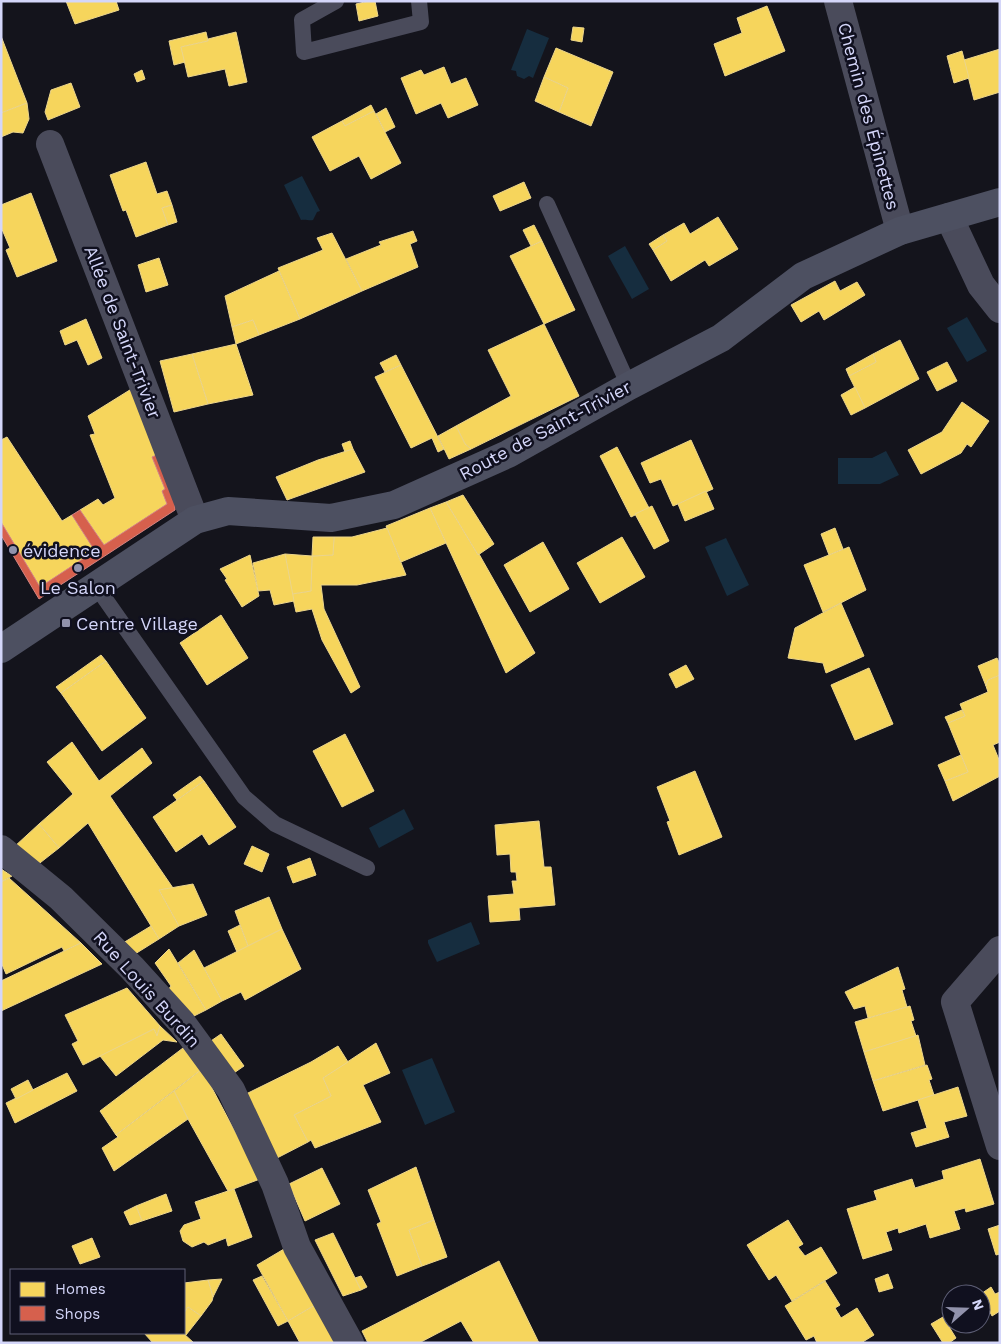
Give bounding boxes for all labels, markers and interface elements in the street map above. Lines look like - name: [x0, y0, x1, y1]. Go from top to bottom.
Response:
- street label: Chemin des Épinettes: [834, 20, 904, 212]
- street label: Allée de Saint-Trivier: [80, 243, 166, 421]
- street label: Route de Saint-Trivier: [456, 376, 634, 484]
- place label: évidence: [23, 540, 101, 561]
- marker: évidence: [7, 544, 19, 556]
- marker: Le Salon: [72, 562, 84, 574]
- place label: Le Salon: [40, 577, 116, 598]
- place label: Centre Village: [76, 613, 198, 634]
- marker: Centre Village: [60, 617, 72, 629]
- street label: Rue Louis Burdin: [89, 926, 205, 1052]
- legend: [10, 1269, 185, 1334]
- text: Homes: [55, 1280, 106, 1298]
- north arrow: [941, 1284, 991, 1334]
- text: N: [969, 1297, 988, 1312]
- text: Shops: [55, 1305, 100, 1323]

